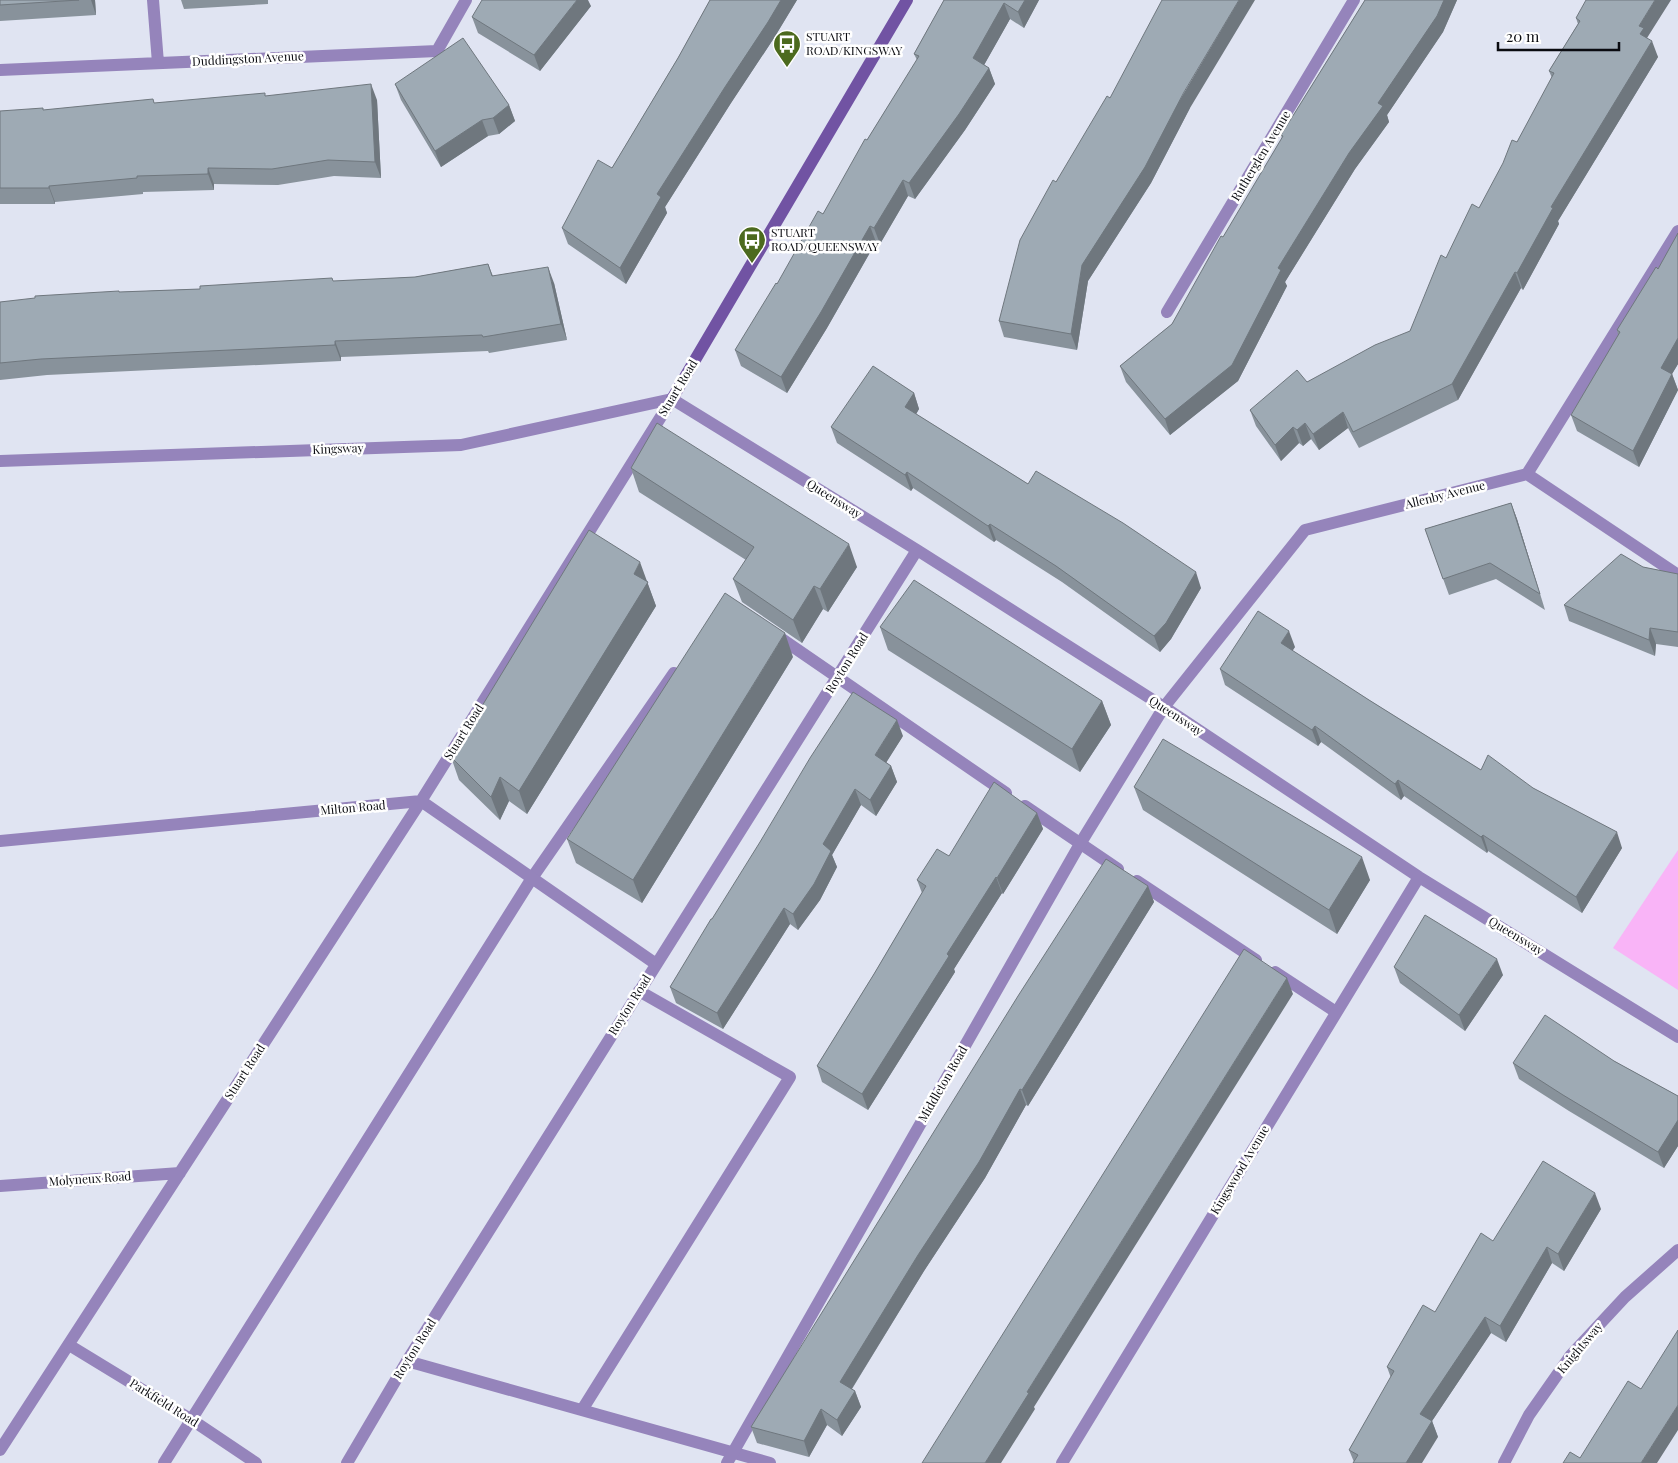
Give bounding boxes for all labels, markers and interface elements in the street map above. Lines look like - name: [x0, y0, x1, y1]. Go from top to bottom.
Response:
- scale bar: [1498, 20, 1619, 52]
- text: 20 m: [1506, 26, 1540, 46]
- place label: STUART ROAD/KINGSWAY: [806, 28, 903, 58]
- bus stop icon: STUART ROAD/KINGSWAY: [772, 29, 802, 68]
- street label: Duddingston Avenue: [192, 47, 304, 69]
- street label: Rutherglen Avenue: [1227, 107, 1293, 204]
- place label: STUART ROAD/QUEENSWAY: [771, 224, 880, 254]
- bus stop icon: STUART ROAD/QUEENSWAY: [737, 225, 767, 264]
- street label: Stuart Road: [654, 356, 700, 419]
- street label: Kingsway: [312, 439, 364, 457]
- street label: Queensway: [804, 475, 865, 521]
- street label: Allenby Avenue: [1402, 476, 1487, 512]
- street label: Royton Road: [821, 629, 871, 696]
- street label: Queensway: [1146, 692, 1207, 739]
- street label: Stuart Road: [440, 700, 487, 763]
- street label: Milton Road: [319, 796, 386, 818]
- street label: Queensway: [1486, 912, 1547, 958]
- street label: Royton Road: [604, 971, 654, 1038]
- street label: Stuart Road: [220, 1041, 268, 1102]
- street label: Middleton Road: [914, 1042, 970, 1125]
- street label: Kingswood Avenue: [1206, 1122, 1272, 1217]
- street label: Molyneux Road: [48, 1167, 132, 1189]
- street label: Royton Road: [389, 1315, 439, 1382]
- street label: Knightsway: [1553, 1318, 1606, 1377]
- street label: Parkfield Road: [127, 1375, 202, 1430]

